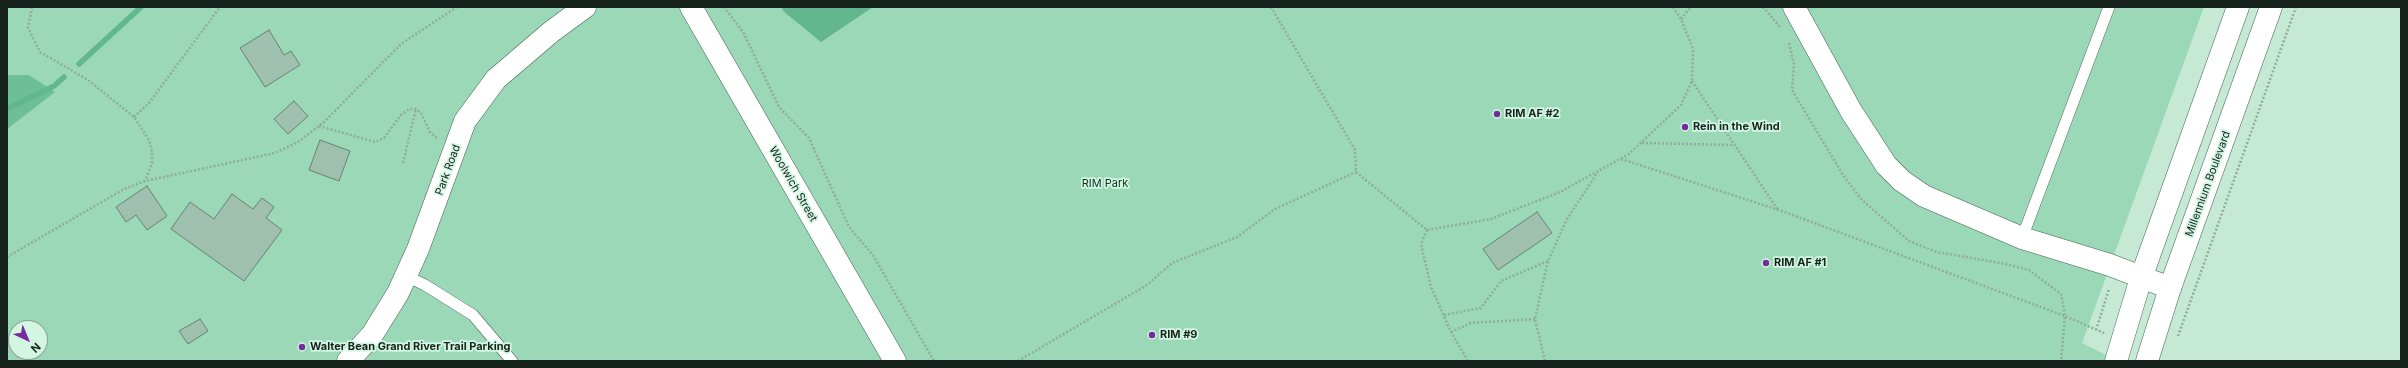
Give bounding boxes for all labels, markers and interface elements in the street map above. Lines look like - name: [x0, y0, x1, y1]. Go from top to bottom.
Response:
- place label: RIM AF #2: [1505, 107, 1560, 121]
- marker: RIM AF #2: [1492, 109, 1502, 119]
- place label: Rein in the Wind: [1693, 120, 1780, 134]
- marker: Rein in the Wind: [1680, 122, 1690, 132]
- street label: Millennium Boulevard: [2183, 129, 2233, 239]
- street label: Park Road: [433, 143, 463, 197]
- street label: Woolwich Street: [766, 144, 820, 224]
- park label: RIM Park: [1082, 177, 1128, 191]
- place label: RIM AF #1: [1774, 256, 1826, 270]
- marker: RIM AF #1: [1761, 258, 1771, 268]
- north arrow: [8, 320, 48, 360]
- place label: RIM #9: [1160, 328, 1197, 342]
- marker: RIM #9: [1147, 330, 1157, 340]
- text: N: [28, 340, 44, 356]
- place label: Walter Bean Grand River Trail Parking: [310, 340, 510, 354]
- marker: Walter Bean Grand River Trail Parking: [297, 342, 307, 352]

